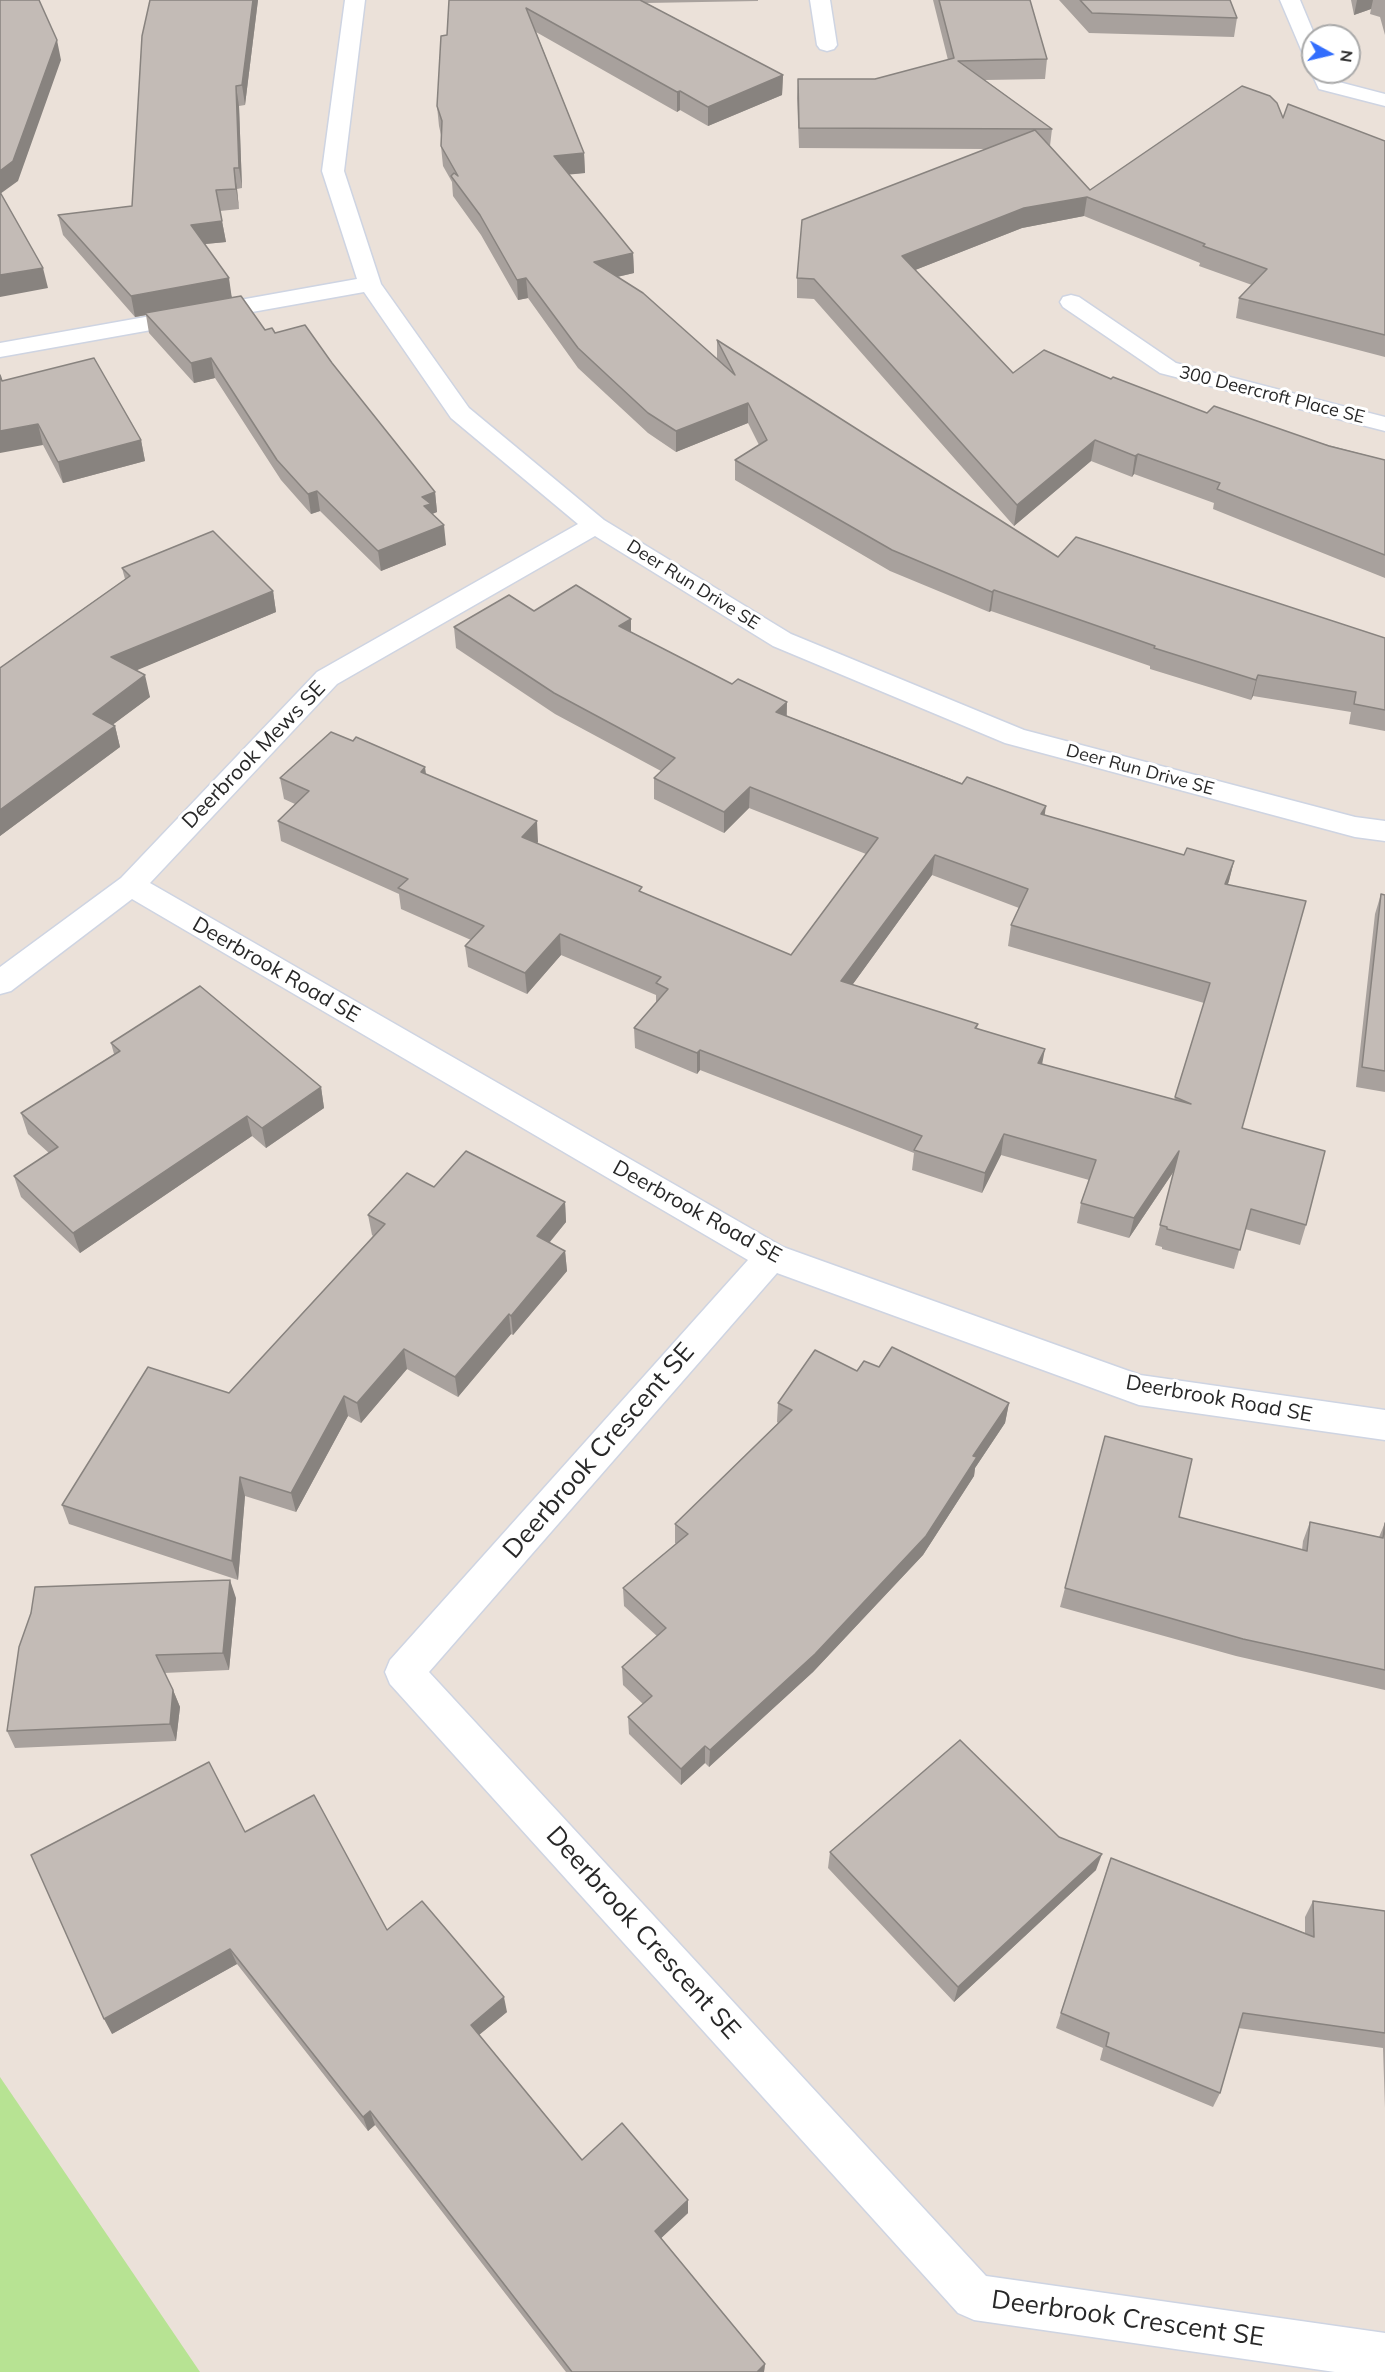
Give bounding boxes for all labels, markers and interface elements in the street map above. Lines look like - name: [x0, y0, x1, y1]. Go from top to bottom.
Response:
- north arrow: [1301, 24, 1361, 84]
- text: N: [1336, 49, 1358, 64]
- street label: 300 Deercroft Place SE: [1177, 361, 1367, 429]
- street label: Deer Run Drive SE: [623, 535, 763, 635]
- street label: Deerbrook Mews SE: [177, 676, 331, 834]
- street label: Deer Run Drive SE: [1064, 740, 1216, 800]
- street label: Deerbrook Road SE: [188, 912, 364, 1028]
- street label: Deerbrook Road SE: [608, 1155, 786, 1269]
- street label: Deerbrook Crescent SE: [497, 1337, 701, 1565]
- street label: Deerbrook Road SE: [1124, 1370, 1314, 1428]
- street label: Deerbrook Crescent SE: [539, 1820, 747, 2046]
- street label: Deerbrook Crescent SE: [989, 2284, 1267, 2354]

